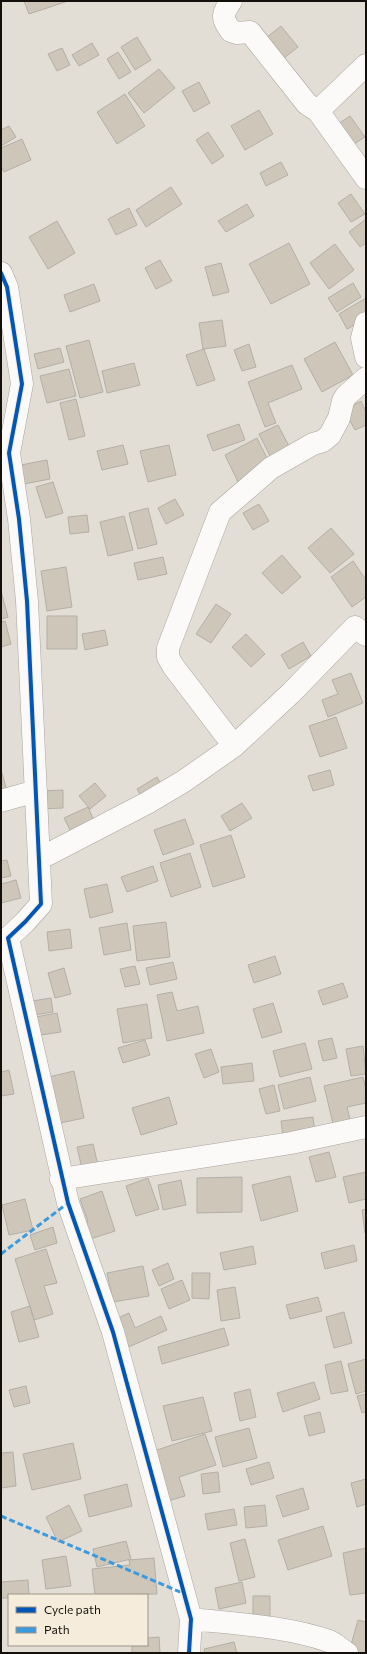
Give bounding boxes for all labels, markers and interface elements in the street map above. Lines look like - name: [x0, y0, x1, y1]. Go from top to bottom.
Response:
- legend: [8, 1594, 148, 1646]
- text: Cycle path: [44, 1602, 101, 1616]
- text: Path: [44, 1622, 70, 1636]

